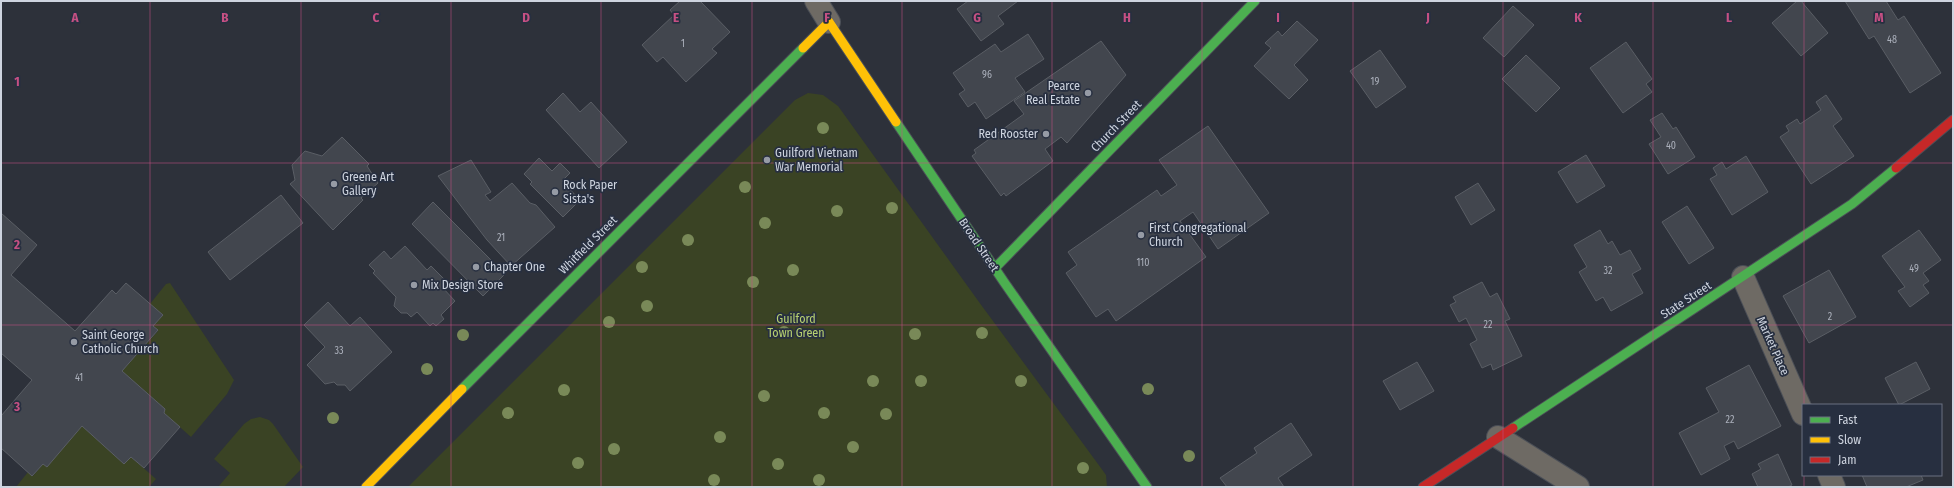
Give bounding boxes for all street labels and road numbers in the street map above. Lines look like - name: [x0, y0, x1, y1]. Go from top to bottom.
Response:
- street label: Church Street: [1088, 97, 1144, 155]
- street label: Whitfield Street: [556, 213, 620, 277]
- street label: Broad Street: [956, 216, 1002, 274]
- street label: State Street: [1658, 278, 1714, 322]
- street label: Market Place: [1754, 314, 1792, 378]

